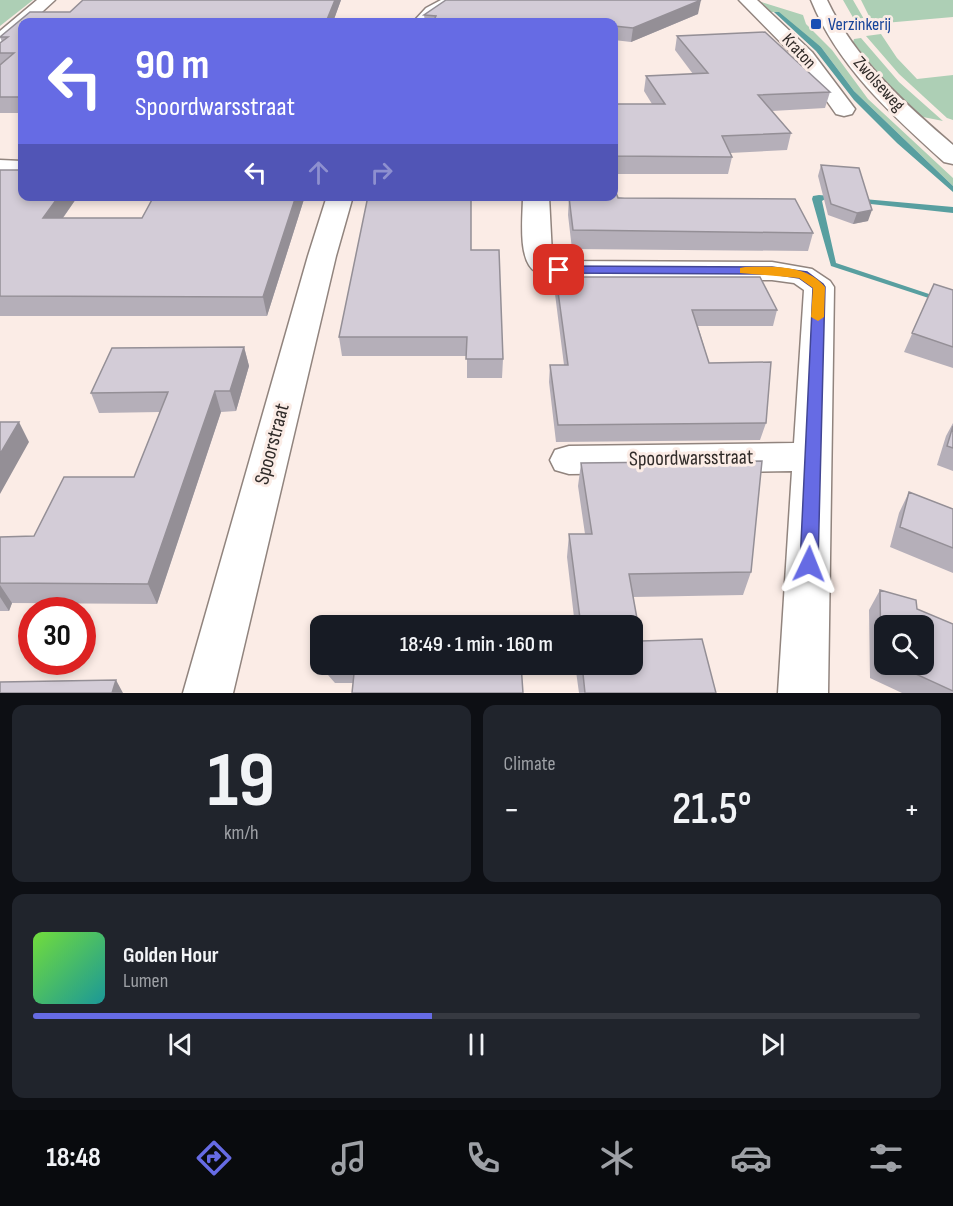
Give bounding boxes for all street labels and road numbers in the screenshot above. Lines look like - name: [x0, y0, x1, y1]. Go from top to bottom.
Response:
- street label: Kraton: [778, 29, 820, 73]
- street label: Zwolseweg: [849, 52, 909, 116]
- street label: Spoorstraat: [249, 401, 295, 487]
- street label: Spoordwarsstraat: [629, 444, 753, 472]

